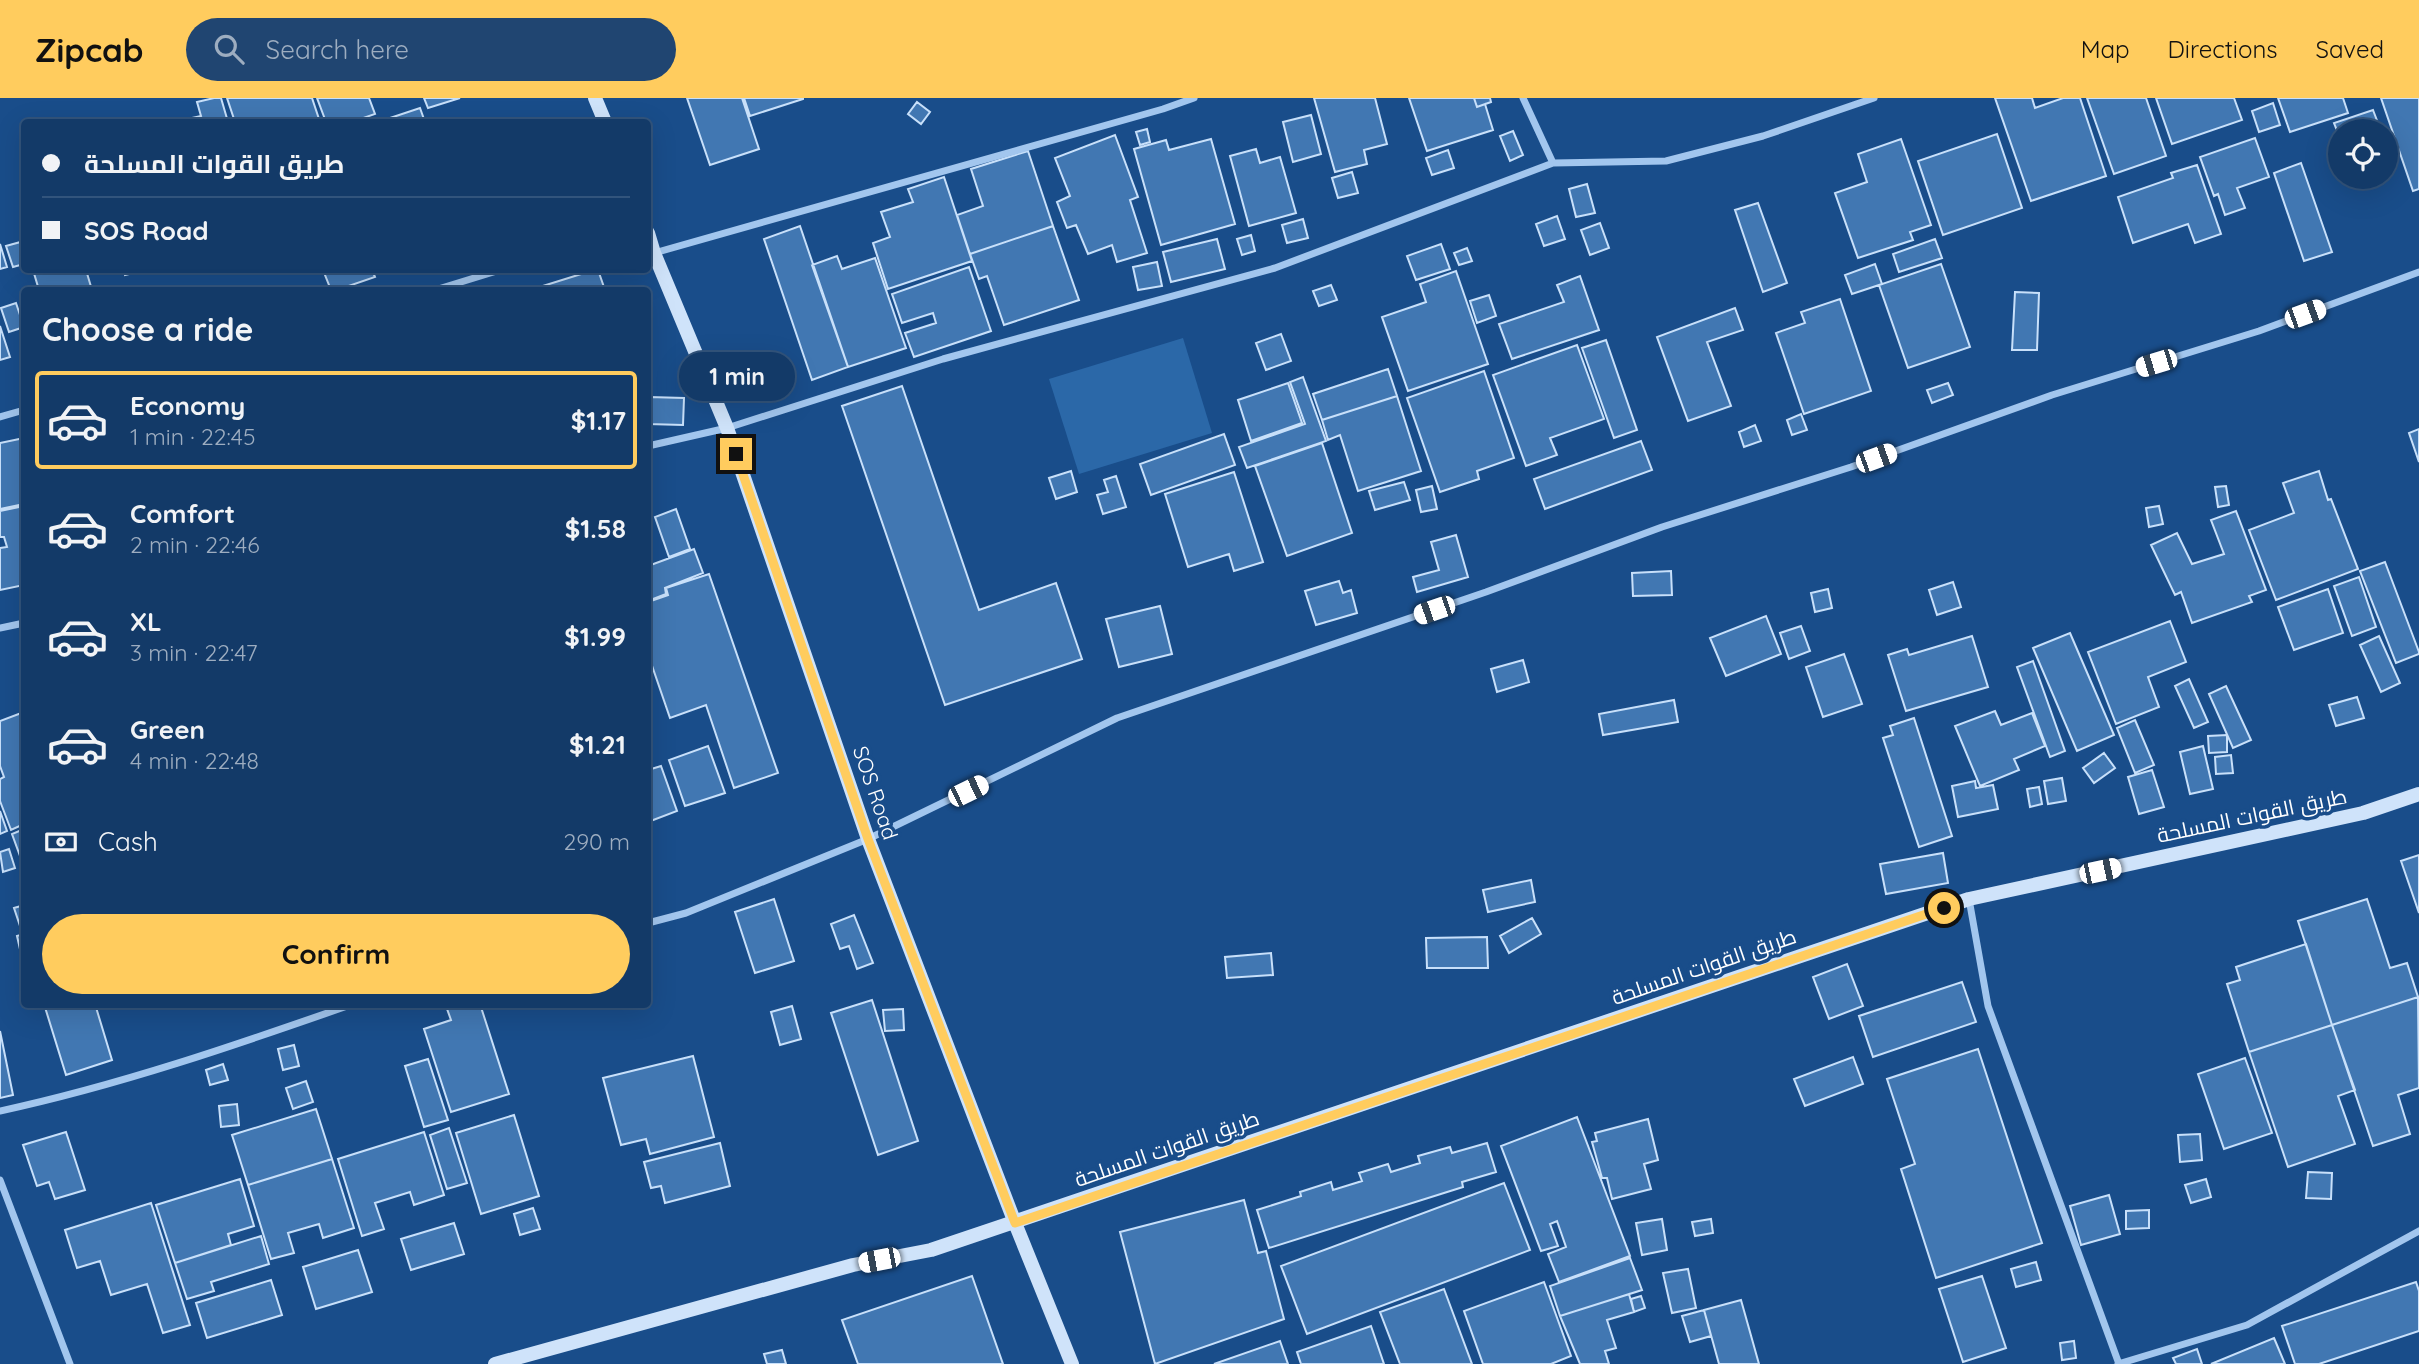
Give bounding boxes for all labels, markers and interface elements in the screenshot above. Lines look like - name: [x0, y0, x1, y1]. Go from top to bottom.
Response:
- search box: [186, 18, 676, 81]
- text: Zipcab: [35, 29, 144, 70]
- icon: search: [210, 30, 248, 68]
- text: Search here: [266, 33, 409, 66]
- text: Map: [2081, 34, 2130, 64]
- text: Directions: [2168, 34, 2278, 64]
- text: Saved: [2316, 34, 2384, 64]
- map controls: [2328, 119, 2398, 189]
- button: locate: [2328, 119, 2398, 189]
- text: طريق القوات المسلحة: [84, 147, 345, 180]
- text: SOS Road: [84, 214, 209, 247]
- car: [2282, 297, 2329, 331]
- text: Choose a ride: [42, 309, 254, 349]
- car: [2133, 347, 2180, 379]
- callout: 1 min: [678, 352, 794, 402]
- text: 1 min: [709, 362, 765, 391]
- icon: car: [46, 389, 109, 452]
- text: Economy: [130, 389, 245, 422]
- text: $1.17: [571, 404, 626, 437]
- text: 1 min · 22:45: [130, 422, 256, 451]
- route end: [720, 438, 752, 470]
- car: [1853, 441, 1900, 475]
- icon: car: [46, 497, 109, 560]
- text: Comfort: [130, 497, 235, 530]
- text: $1.58: [565, 512, 626, 545]
- text: 2 min · 22:46: [130, 530, 260, 559]
- car: [1411, 593, 1458, 627]
- icon: car: [46, 605, 109, 668]
- text: XL: [130, 605, 162, 638]
- text: $1.99: [564, 620, 626, 653]
- text: 3 min · 22:47: [130, 638, 258, 667]
- icon: car: [46, 713, 109, 776]
- text: Green: [130, 713, 205, 746]
- text: $1.21: [569, 728, 626, 761]
- street label: SOS Road: [848, 742, 904, 843]
- text: 4 min · 22:48: [130, 746, 259, 775]
- car: [945, 772, 992, 810]
- street label: طريق القوات المسلحة: [2154, 782, 2349, 849]
- icon: cash: [42, 823, 80, 861]
- text: Cash: [98, 825, 158, 858]
- text: 290 m: [563, 827, 630, 856]
- car: [2078, 856, 2123, 886]
- route start: [1928, 892, 1960, 924]
- button: Confirm: [42, 914, 630, 994]
- street label: طريق القوات المسلحة: [1608, 922, 1800, 1011]
- street label: طريق القوات المسلحة: [1071, 1104, 1263, 1193]
- car: [857, 1246, 902, 1274]

